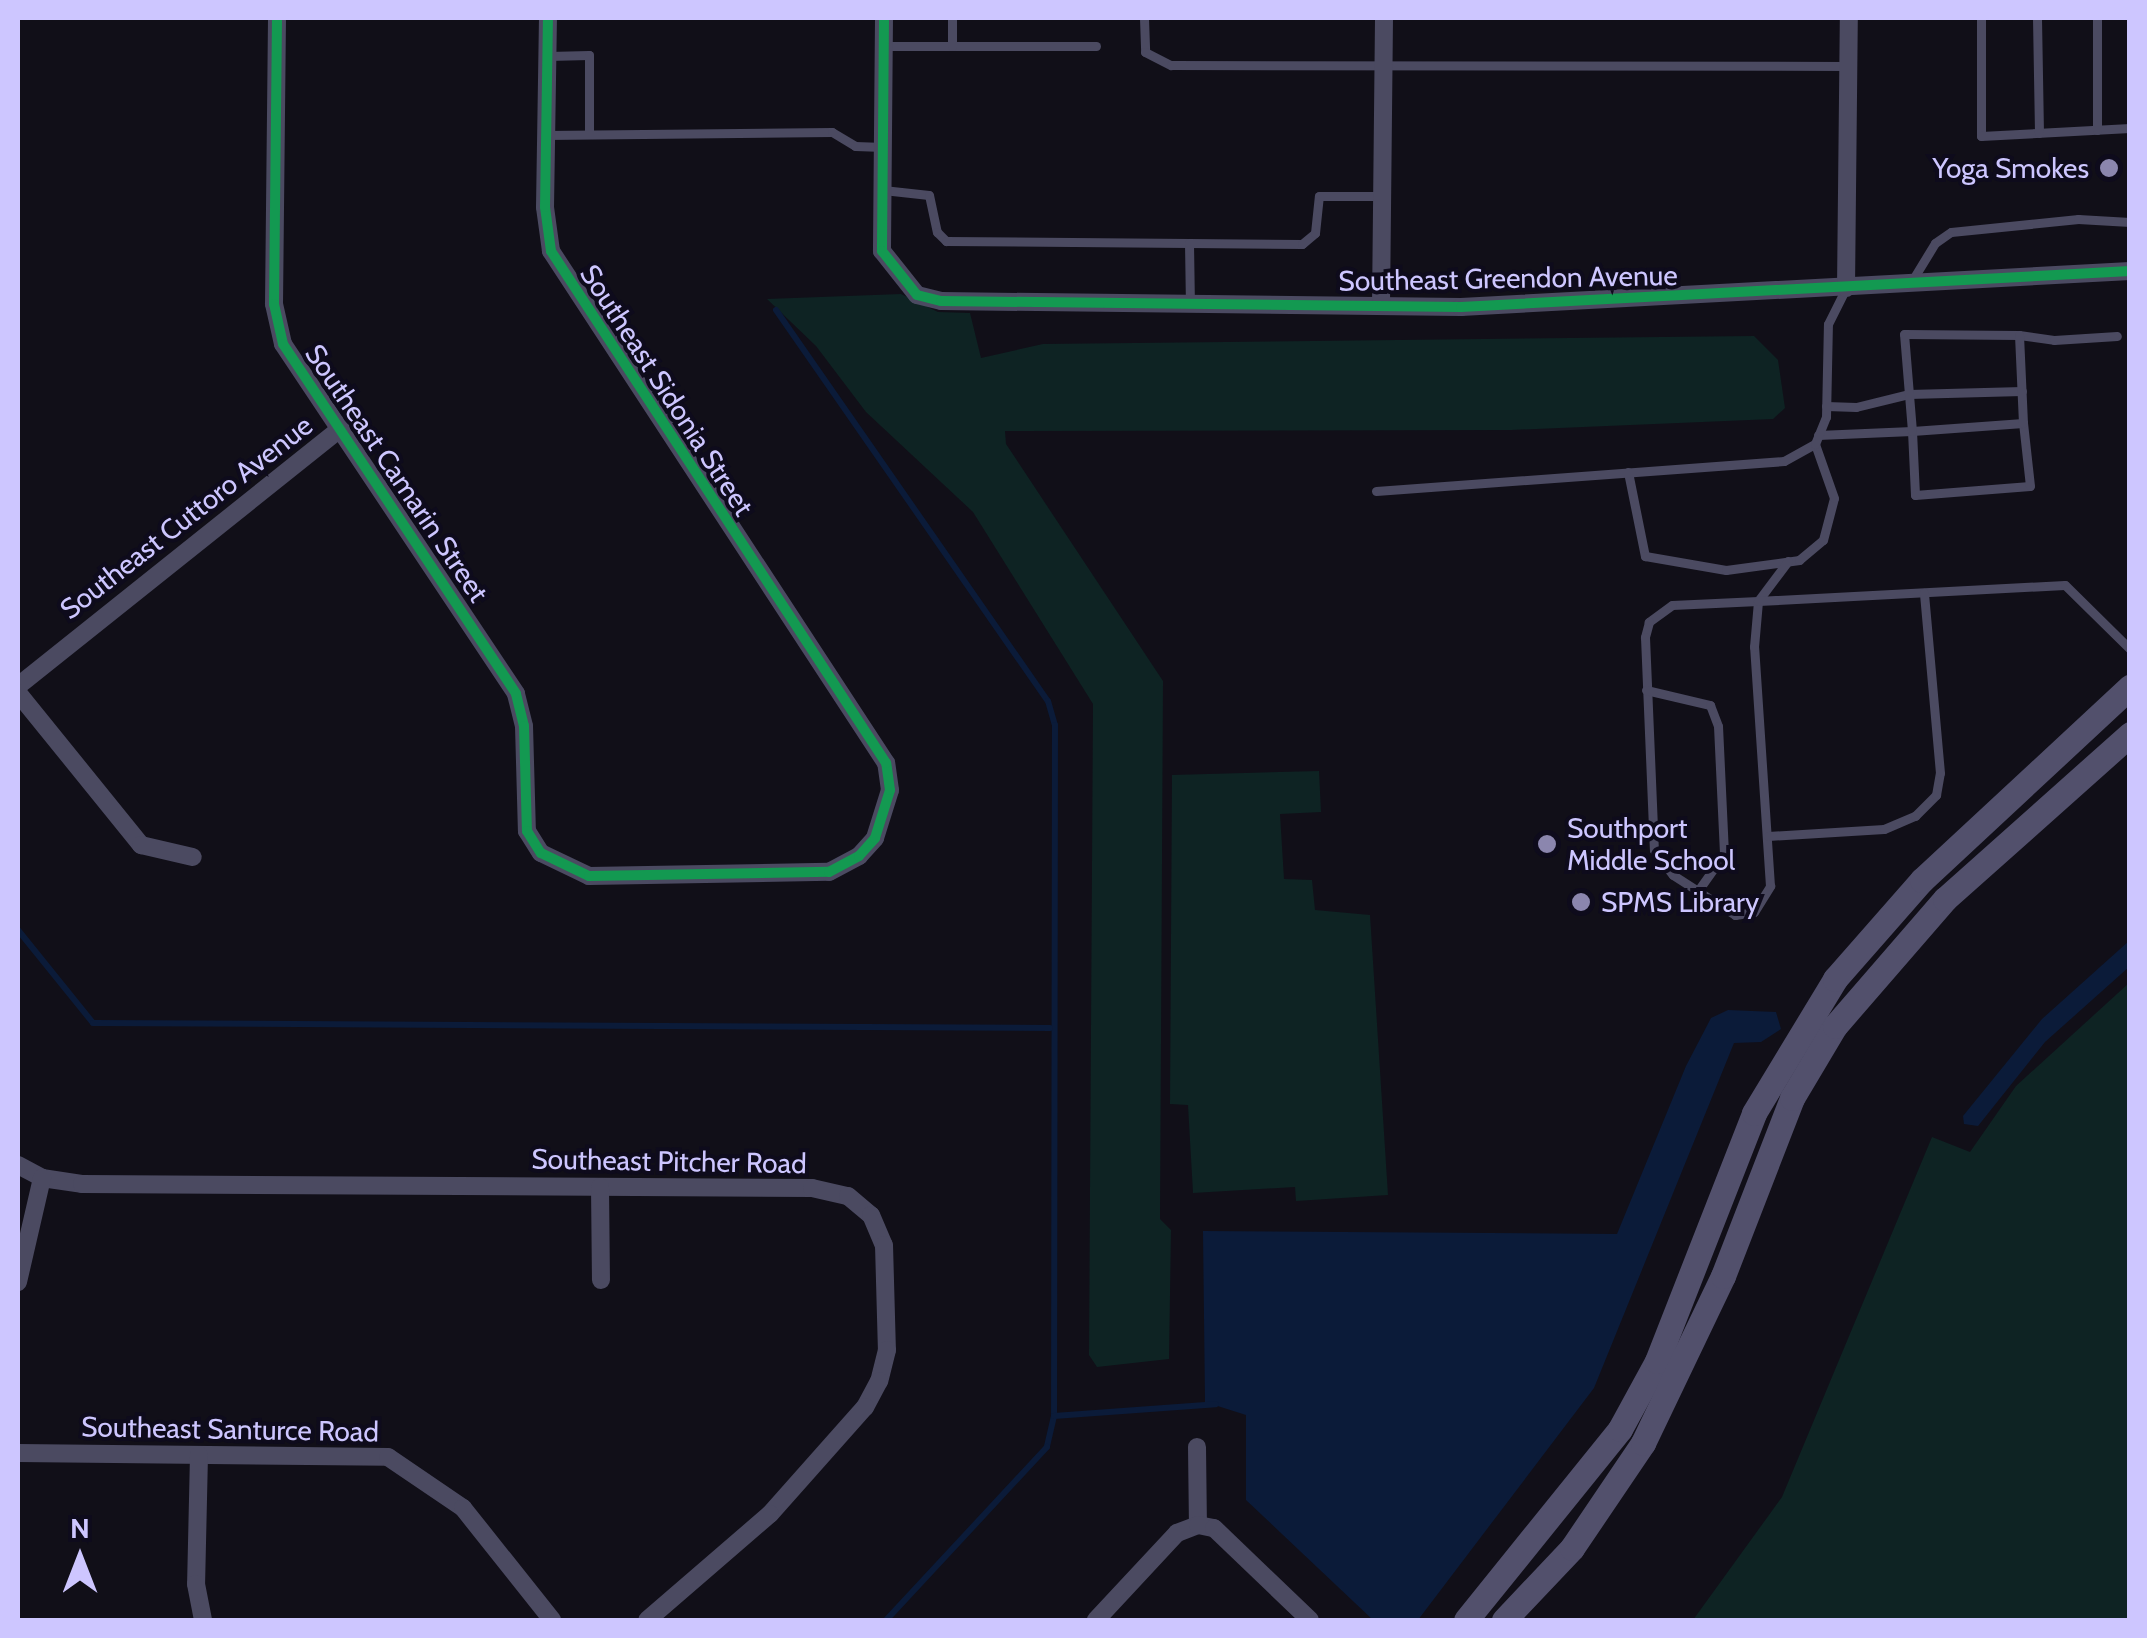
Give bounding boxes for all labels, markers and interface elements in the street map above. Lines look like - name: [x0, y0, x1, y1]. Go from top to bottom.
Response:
- place label: Yoga Smokes: [1932, 151, 2089, 185]
- marker: Yoga Smokes: [2098, 157, 2120, 179]
- street label: Southeast Sidonia Street: [573, 258, 761, 522]
- street label: Southeast Greendon Avenue: [1338, 258, 1678, 298]
- street label: Southeast Camarin Street: [298, 338, 496, 608]
- street label: Southeast Cuttoro Avenue: [53, 408, 319, 626]
- place label: Southport Middle School: [1567, 811, 1735, 877]
- marker: Southport Middle School: [1536, 833, 1558, 855]
- place label: SPMS Library: [1601, 885, 1759, 919]
- marker: SPMS Library: [1570, 891, 1592, 913]
- street label: Southeast Pitcher Road: [531, 1142, 807, 1180]
- street label: Southeast Santurce Road: [81, 1410, 379, 1448]
- north arrow: [30, 1508, 130, 1608]
- text: N: [70, 1511, 90, 1545]

